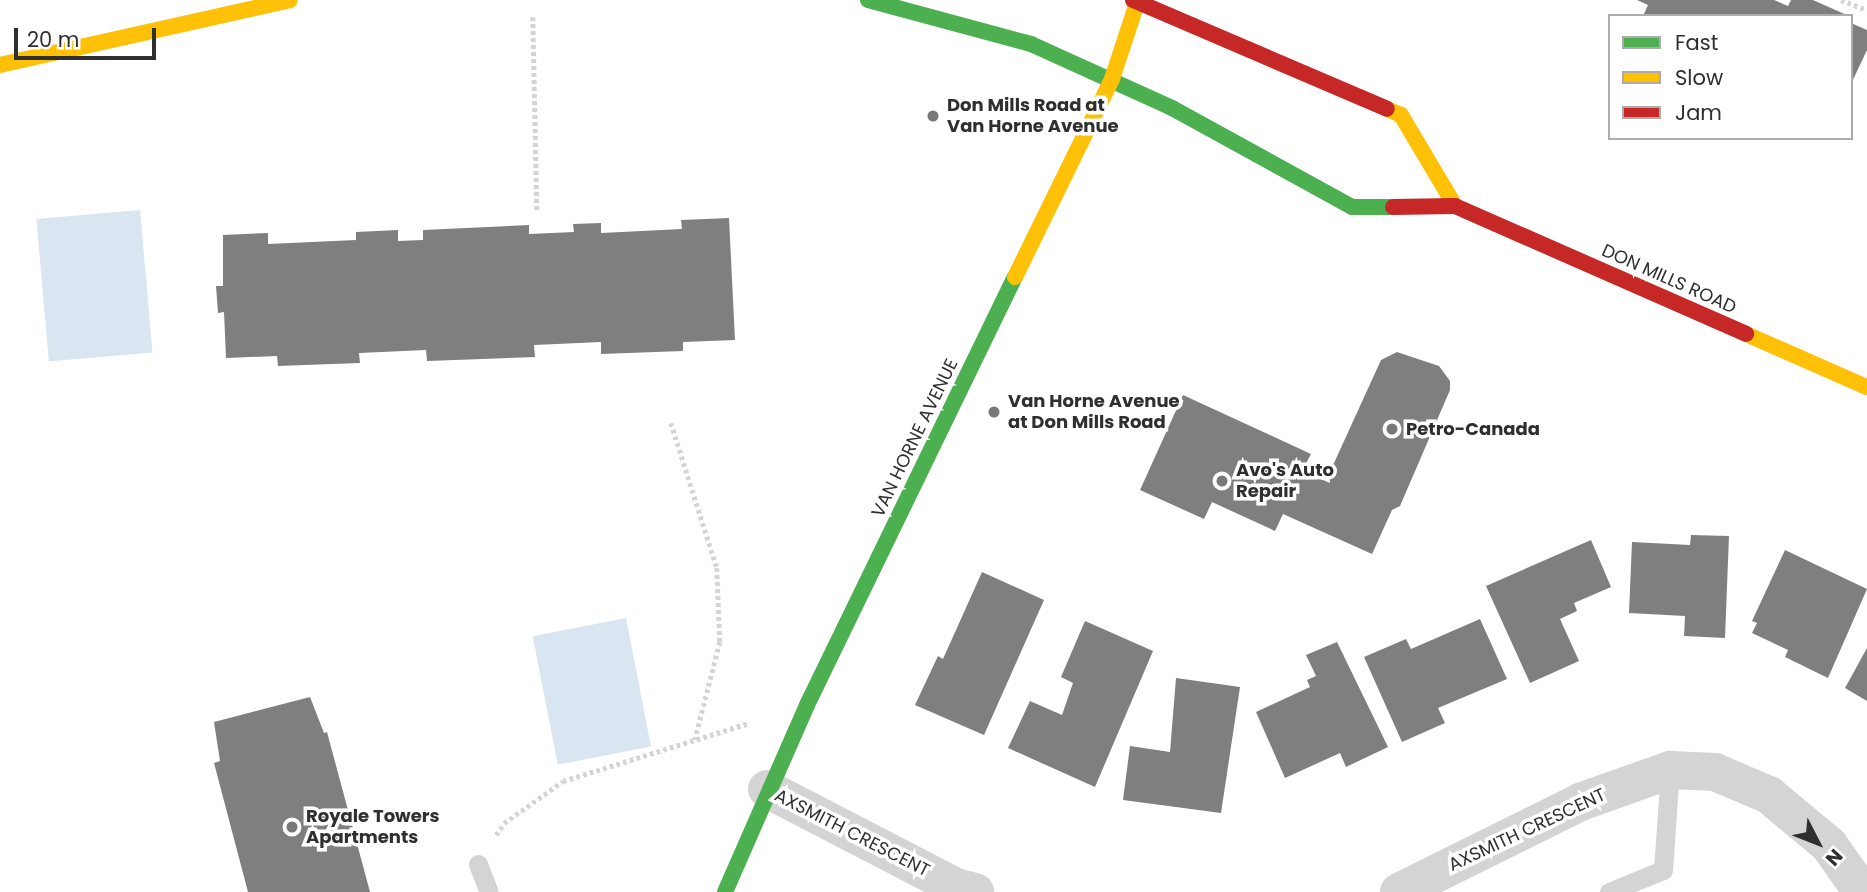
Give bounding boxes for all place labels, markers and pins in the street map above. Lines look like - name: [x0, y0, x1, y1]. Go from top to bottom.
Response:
- place label: Don Mills Road at Van Horne Avenue: [947, 95, 1119, 138]
- marker: Don Mills Road at Van Horne Avenue: [925, 108, 941, 124]
- place label: Van Horne Avenue at Don Mills Road: [1008, 391, 1180, 434]
- marker: Van Horne Avenue at Don Mills Road: [986, 404, 1002, 420]
- place label: Petro-Canada: [1406, 418, 1540, 440]
- marker: Petro-Canada: [1384, 421, 1400, 437]
- place label: Avo's Auto Repair: [1236, 460, 1334, 503]
- marker: Avo's Auto Repair: [1214, 473, 1230, 489]
- place label: Royale Towers Apartments: [306, 806, 440, 848]
- marker: Royale Towers Apartments: [284, 819, 300, 835]

